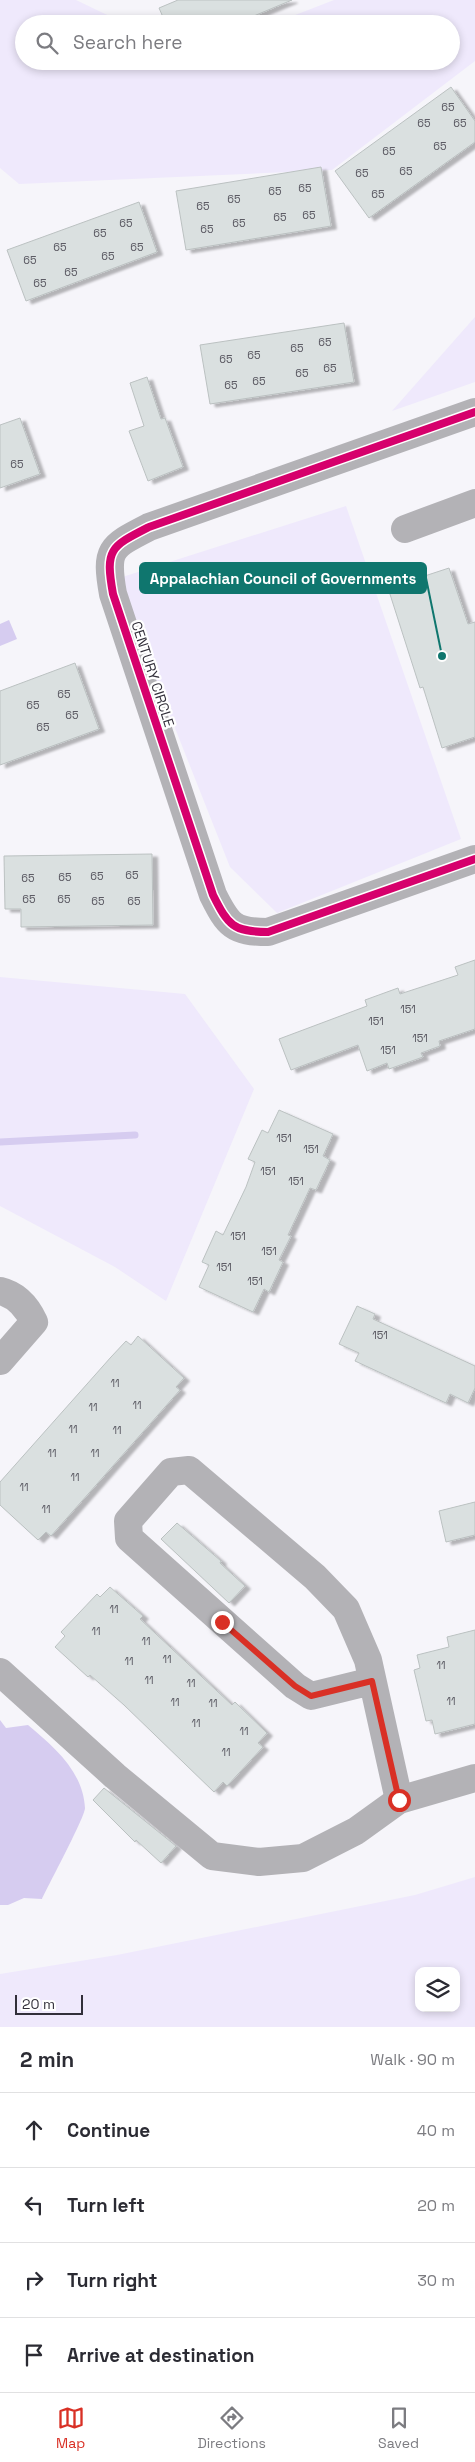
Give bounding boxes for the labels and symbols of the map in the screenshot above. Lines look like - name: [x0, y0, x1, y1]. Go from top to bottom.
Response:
- house number: 65: [441, 100, 455, 114]
- house number: 65: [417, 116, 431, 130]
- house number: 65: [453, 116, 467, 130]
- house number: 65: [433, 139, 447, 153]
- house number: 65: [382, 144, 396, 158]
- house number: 65: [399, 164, 413, 178]
- house number: 65: [355, 166, 369, 180]
- house number: 65: [298, 181, 312, 195]
- house number: 65: [268, 184, 282, 198]
- house number: 65: [371, 187, 385, 201]
- house number: 65: [227, 192, 241, 206]
- house number: 65: [196, 199, 210, 213]
- house number: 65: [302, 208, 316, 222]
- house number: 65: [273, 210, 287, 224]
- house number: 65: [119, 216, 133, 230]
- house number: 65: [232, 216, 246, 230]
- house number: 65: [200, 222, 214, 236]
- house number: 65: [93, 226, 107, 240]
- house number: 65: [53, 240, 67, 254]
- house number: 65: [130, 240, 144, 254]
- house number: 65: [101, 249, 115, 263]
- house number: 65: [23, 253, 37, 267]
- house number: 65: [64, 265, 78, 279]
- house number: 65: [33, 276, 47, 290]
- house number: 65: [318, 335, 332, 349]
- house number: 65: [290, 341, 304, 355]
- house number: 65: [247, 348, 261, 362]
- house number: 65: [219, 352, 233, 366]
- house number: 65: [323, 361, 337, 375]
- house number: 65: [295, 366, 309, 380]
- house number: 65: [252, 374, 266, 388]
- house number: 65: [224, 378, 238, 392]
- house number: 65: [10, 457, 24, 471]
- callout: Appalachian Council of Governments: [140, 563, 426, 593]
- text: Appalachian Council of Governments: [150, 569, 416, 588]
- street label: CENTURY CIRCLE: [127, 619, 179, 729]
- house number: 65: [57, 687, 71, 701]
- house number: 65: [26, 698, 40, 712]
- house number: 65: [65, 708, 79, 722]
- house number: 65: [36, 720, 50, 734]
- house number: 65: [125, 868, 139, 882]
- house number: 65: [90, 869, 104, 883]
- house number: 65: [58, 870, 72, 884]
- house number: 65: [21, 871, 35, 885]
- house number: 65: [22, 892, 36, 906]
- house number: 65: [57, 892, 71, 906]
- house number: 65: [91, 894, 105, 908]
- house number: 65: [127, 894, 141, 908]
- house number: 151: [400, 1002, 416, 1016]
- house number: 151: [368, 1014, 384, 1028]
- house number: 151: [412, 1031, 428, 1045]
- house number: 151: [380, 1043, 396, 1057]
- house number: 151: [276, 1131, 292, 1145]
- house number: 151: [303, 1142, 319, 1156]
- house number: 151: [260, 1164, 276, 1178]
- house number: 151: [288, 1174, 304, 1188]
- house number: 151: [230, 1229, 246, 1243]
- house number: 151: [261, 1244, 277, 1258]
- house number: 151: [216, 1260, 232, 1274]
- house number: 151: [247, 1274, 263, 1288]
- house number: 151: [372, 1328, 388, 1342]
- house number: 11: [110, 1376, 120, 1390]
- house number: 11: [132, 1398, 142, 1412]
- house number: 11: [88, 1400, 98, 1414]
- house number: 11: [68, 1422, 78, 1436]
- house number: 11: [112, 1423, 122, 1437]
- house number: 11: [47, 1446, 57, 1460]
- house number: 11: [90, 1446, 100, 1460]
- house number: 11: [70, 1470, 80, 1484]
- house number: 11: [19, 1480, 29, 1494]
- house number: 11: [41, 1502, 51, 1516]
- house number: 11: [109, 1602, 119, 1616]
- route end: [211, 1611, 234, 1634]
- house number: 11: [91, 1624, 101, 1638]
- house number: 11: [141, 1634, 151, 1648]
- house number: 11: [162, 1652, 172, 1666]
- house number: 11: [124, 1654, 134, 1668]
- house number: 11: [436, 1658, 446, 1672]
- house number: 11: [144, 1673, 154, 1687]
- house number: 11: [186, 1676, 196, 1690]
- house number: 11: [446, 1694, 456, 1708]
- house number: 11: [170, 1695, 180, 1709]
- house number: 11: [208, 1696, 218, 1710]
- house number: 11: [191, 1716, 201, 1730]
- house number: 11: [239, 1724, 249, 1738]
- house number: 11: [221, 1745, 231, 1759]
- route start: [388, 1789, 411, 1812]
- scale bar: [15, 1992, 82, 2015]

